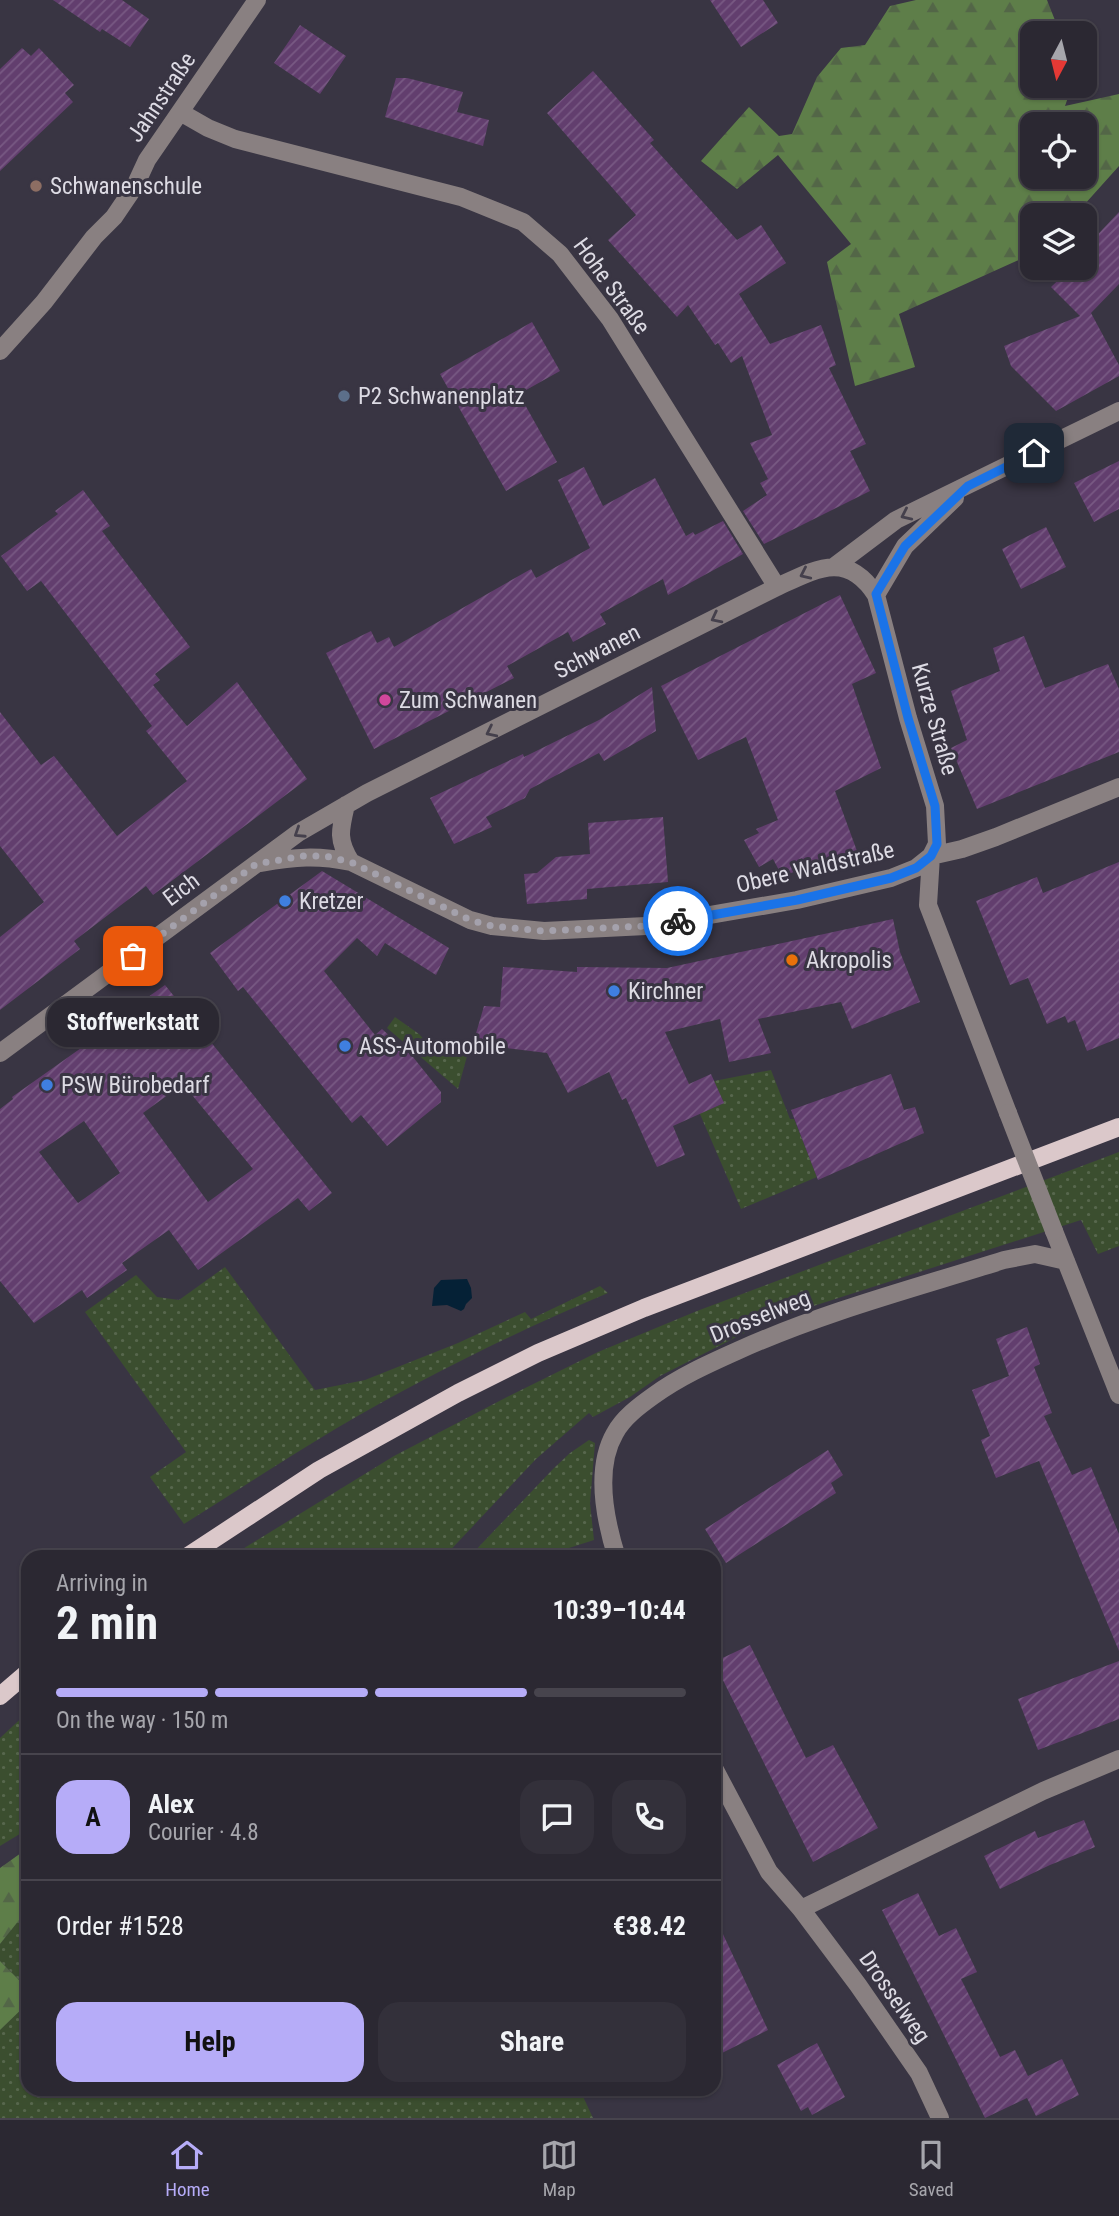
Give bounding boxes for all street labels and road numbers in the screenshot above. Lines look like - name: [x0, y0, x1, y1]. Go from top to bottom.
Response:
- street label: Jahnstraße: [122, 47, 201, 147]
- street label: Hohe Straße: [568, 233, 655, 340]
- street label: Schwanen: [550, 618, 645, 685]
- street label: Kurze Straße: [906, 660, 963, 778]
- street label: Obere Waldstraße: [733, 836, 897, 899]
- street label: Eich: [158, 867, 205, 912]
- street label: Drosselweg: [706, 1284, 814, 1349]
- street label: Drosselweg: [853, 1946, 936, 2048]

